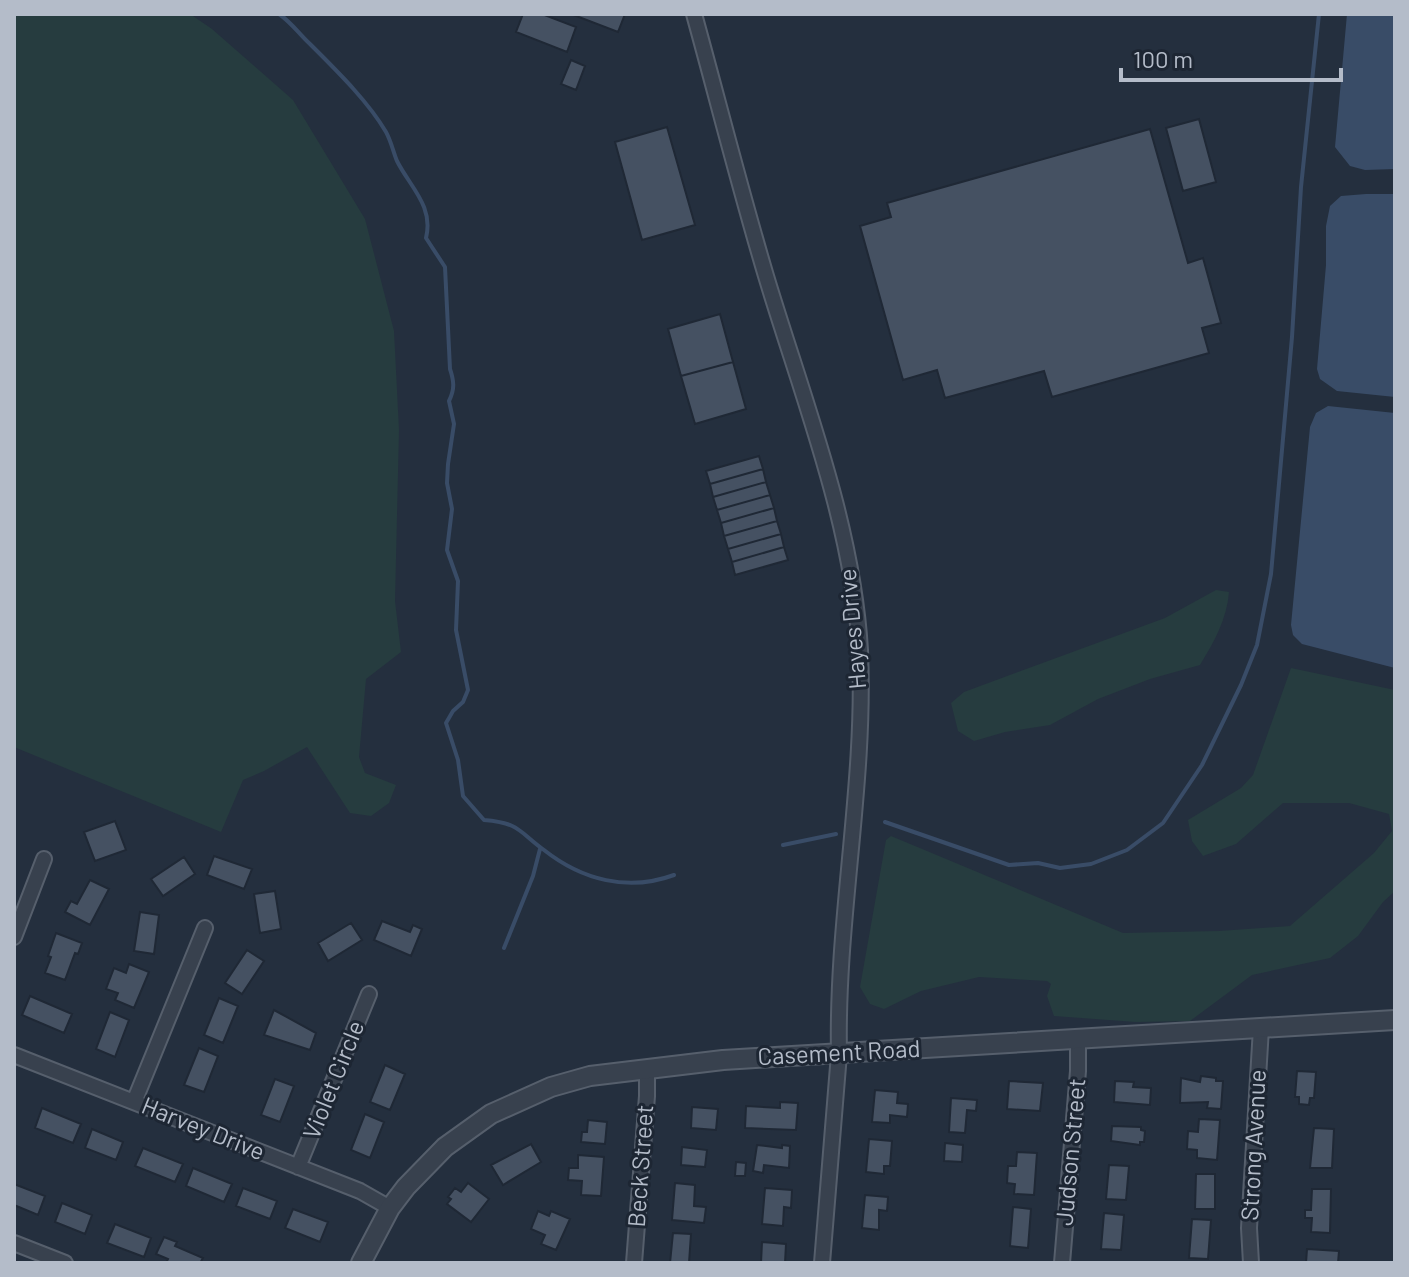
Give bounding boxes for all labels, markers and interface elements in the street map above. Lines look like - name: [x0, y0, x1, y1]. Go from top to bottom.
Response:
- scale bar: [1121, 32, 1341, 82]
- text: 100 m: [1133, 44, 1193, 73]
- street label: Hayes Drive: [832, 568, 871, 691]
- street label: Violet Circle: [296, 1016, 369, 1143]
- street label: Casement Road: [757, 1033, 921, 1070]
- street label: Strong Avenue: [1234, 1069, 1271, 1221]
- street label: Judson Street: [1049, 1077, 1090, 1227]
- street label: Harvey Drive: [138, 1090, 269, 1165]
- street label: Beck Street: [621, 1104, 658, 1228]

